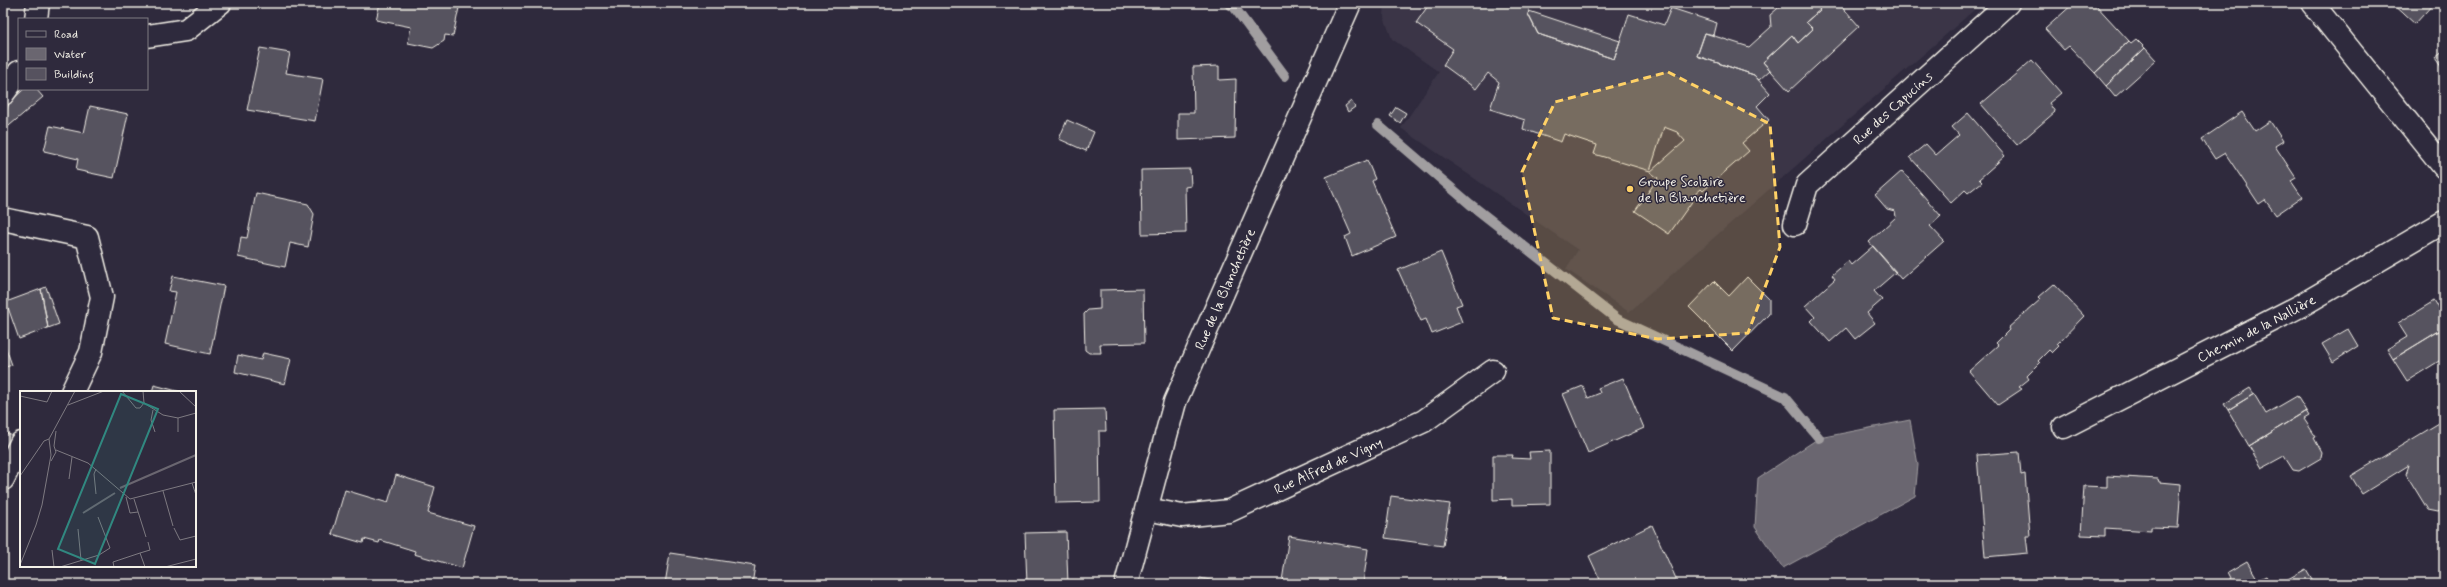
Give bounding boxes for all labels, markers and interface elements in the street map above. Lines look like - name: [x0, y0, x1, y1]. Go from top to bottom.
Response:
- legend: [18, 18, 148, 90]
- text: Road: [54, 27, 78, 43]
- text: Water: [54, 47, 86, 63]
- text: Building: [54, 67, 94, 84]
- street label: Rue des Capucins: [1849, 68, 1937, 149]
- place label: Groupe Scolaire de la Blanchetière: [1638, 173, 1746, 207]
- marker: Groupe Scolaire de la Blanchetière: [1625, 184, 1635, 194]
- street label: Rue de la Blanchetière: [1191, 226, 1260, 353]
- street label: Chemin de la Nallière: [2194, 291, 2319, 367]
- inset map: [20, 391, 196, 567]
- street label: Rue Alfred de Vigny: [1271, 433, 1385, 499]

